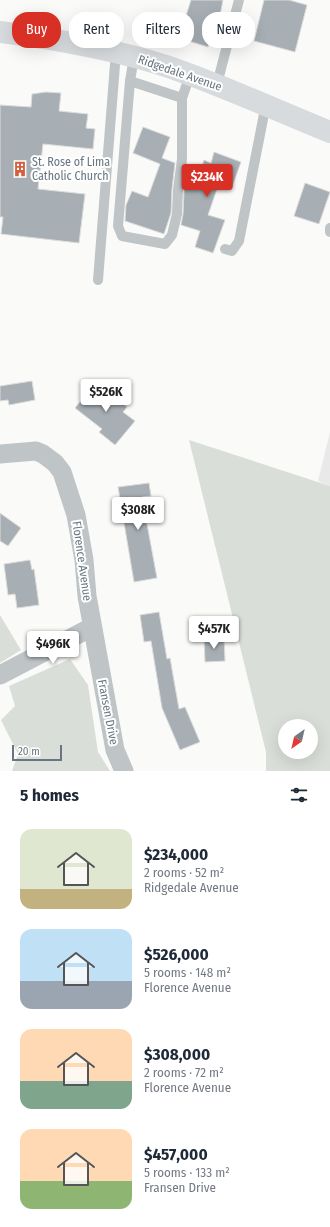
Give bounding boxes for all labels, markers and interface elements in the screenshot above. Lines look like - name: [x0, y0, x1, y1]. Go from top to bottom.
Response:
- chip: Buy: [12, 12, 61, 48]
- chip: Rent: [69, 12, 124, 48]
- chip: Filters: [132, 12, 194, 48]
- chip: New: [202, 12, 255, 48]
- street label: Ridgedale Avenue: [136, 52, 224, 94]
- place label: St. Rose of Lima Catholic Church: [32, 155, 110, 183]
- building icon: St. Rose of Lima Catholic Church: [11, 160, 29, 178]
- pin: $234K: [179, 164, 235, 198]
- text: $234K: [191, 169, 223, 184]
- pin: $526K: [78, 379, 134, 413]
- text: $526K: [89, 384, 123, 399]
- pin: $308K: [110, 497, 166, 531]
- text: $308K: [121, 502, 155, 517]
- street label: Florence Avenue: [69, 520, 95, 602]
- pin: $457K: [186, 616, 242, 650]
- text: $457K: [198, 621, 230, 636]
- pin: $496K: [25, 631, 81, 665]
- text: $496K: [36, 636, 70, 651]
- street label: Fransen Drive: [95, 678, 121, 746]
- north arrow: [278, 719, 318, 759]
- map controls: [278, 719, 318, 759]
- scale bar: [12, 743, 62, 762]
- text: 20 m: [18, 745, 40, 758]
- icon: filters: [288, 784, 310, 806]
- text: 5 homes: [20, 785, 79, 806]
- text: $234,000: [144, 844, 208, 865]
- icon: home: [52, 845, 100, 893]
- text: 2 rooms · 52 m²: [144, 865, 224, 880]
- text: Ridgedale Avenue: [144, 880, 239, 895]
- text: $526,000: [144, 944, 209, 965]
- icon: home: [52, 945, 100, 993]
- text: 5 rooms · 148 m²: [144, 965, 231, 980]
- text: Florence Avenue: [144, 980, 231, 995]
- text: $308,000: [144, 1044, 210, 1065]
- icon: home: [52, 1045, 100, 1093]
- text: 2 rooms · 72 m²: [144, 1065, 224, 1080]
- text: Florence Avenue: [144, 1080, 231, 1095]
- text: $457,000: [144, 1144, 208, 1165]
- icon: home: [52, 1145, 100, 1193]
- text: 5 rooms · 133 m²: [144, 1165, 230, 1180]
- text: Fransen Drive: [144, 1180, 216, 1195]

